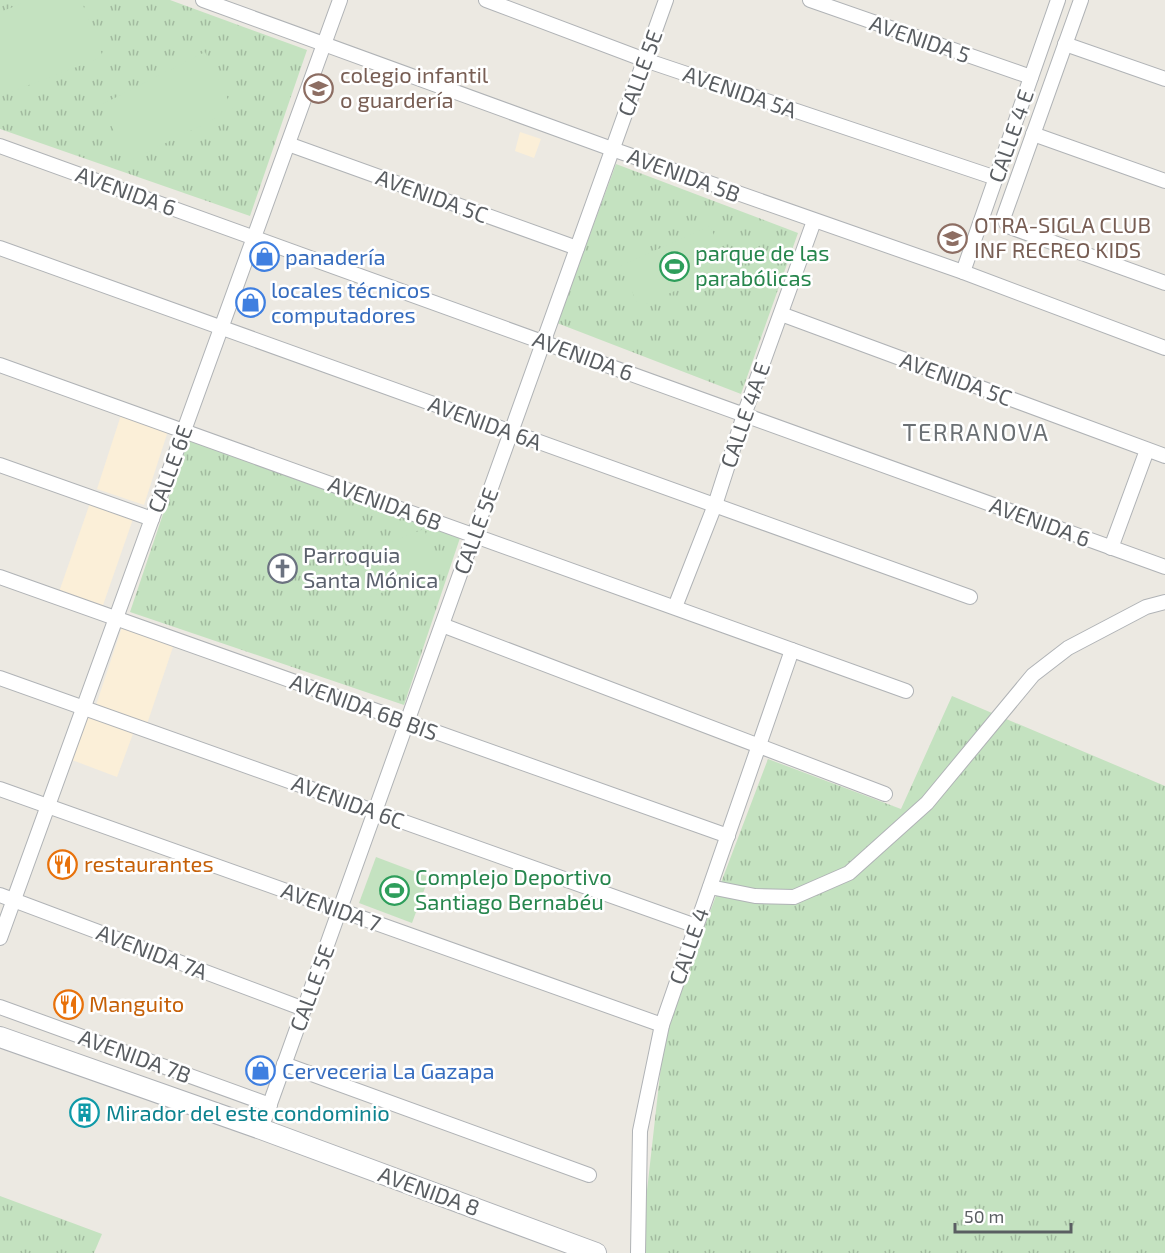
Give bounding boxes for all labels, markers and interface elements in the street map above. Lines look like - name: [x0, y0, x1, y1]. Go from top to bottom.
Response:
- street label: AVENIDA 5: [867, 9, 974, 67]
- street label: CALLE 5E: [611, 26, 667, 119]
- street label: AVENIDA 5A: [680, 60, 801, 123]
- place label: colegio infantil o guardería: [340, 61, 489, 112]
- school or university icon: colegio infantil o guardería: [303, 72, 335, 104]
- street label: CALLE 4 E: [982, 86, 1038, 186]
- street label: AVENIDA 5B: [624, 142, 744, 206]
- street label: AVENIDA 6: [73, 160, 180, 220]
- street label: AVENIDA 5C: [373, 163, 492, 227]
- place label: OTRA-SIGLA CLUB INF RECREO KIDS: [974, 211, 1151, 262]
- school or university icon: OTRA-SIGLA CLUB INF RECREO KIDS: [937, 222, 969, 254]
- place label: parque de las parabólicas: [695, 239, 829, 290]
- shop icon: panadería: [248, 241, 280, 273]
- place label: panadería: [285, 243, 386, 269]
- sports icon: parque de las parabólicas: [658, 250, 690, 282]
- place label: locales técnicos computadores: [271, 276, 430, 327]
- shop icon: locales técnicos computadores: [234, 287, 266, 319]
- street label: AVENIDA 6: [530, 325, 637, 385]
- street label: AVENIDA 5C: [897, 346, 1016, 410]
- street label: CALLE 4A E: [714, 358, 774, 471]
- street label: AVENIDA 6A: [425, 390, 546, 455]
- district label: TERRANOVA: [902, 417, 1050, 446]
- street label: CALLE 6E: [141, 421, 197, 516]
- street label: AVENIDA 6B: [325, 470, 446, 535]
- street label: CALLE 5E: [447, 484, 503, 577]
- street label: AVENIDA 6: [987, 491, 1094, 551]
- place label: Parroquia Santa Mónica: [303, 541, 438, 592]
- church icon: Parroquia Santa Mónica: [266, 552, 298, 584]
- street label: AVENIDA 6B BIS: [287, 667, 442, 745]
- street label: AVENIDA 6C: [289, 769, 408, 833]
- restaurant icon: restaurantes: [47, 848, 79, 880]
- place label: restaurantes: [84, 850, 214, 876]
- place label: Complejo Deportivo Santiago Bernabéu: [415, 863, 612, 914]
- sports icon: Complejo Deportivo Santiago Bernabéu: [378, 874, 410, 906]
- street label: AVENIDA 7: [278, 876, 385, 936]
- street label: CALLE 4: [663, 904, 713, 988]
- street label: AVENIDA 7A: [93, 918, 212, 984]
- street label: CALLE 5E: [283, 941, 339, 1034]
- restaurant icon: Manguito: [52, 988, 84, 1020]
- place label: Manguito: [89, 990, 184, 1016]
- street label: AVENIDA 7B: [76, 1023, 195, 1087]
- shop icon: Cerveceria La Gazapa: [245, 1055, 277, 1087]
- place label: Cerveceria La Gazapa: [282, 1057, 495, 1083]
- building icon: Mirador del este condominio: [69, 1097, 101, 1129]
- place label: Mirador del este condominio: [106, 1099, 390, 1125]
- street label: AVENIDA 8: [375, 1160, 484, 1220]
- scale bar: [955, 1196, 1070, 1234]
- text: 50 m: [964, 1205, 1004, 1227]

